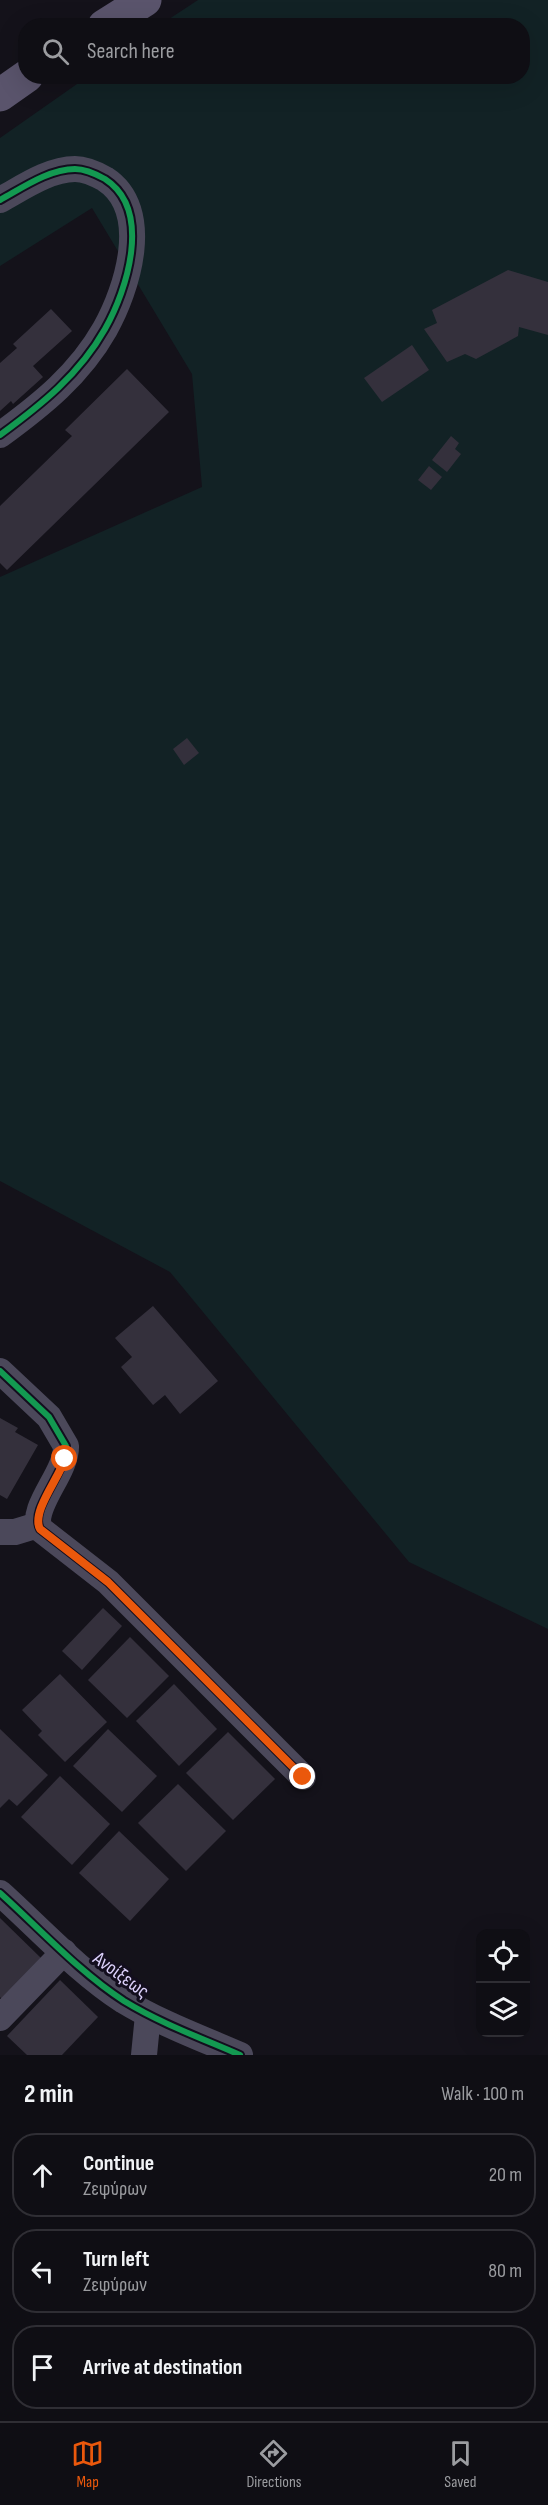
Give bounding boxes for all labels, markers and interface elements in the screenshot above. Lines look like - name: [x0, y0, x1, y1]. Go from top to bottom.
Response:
- search box: [18, 18, 530, 84]
- icon: search: [39, 35, 72, 68]
- text: Search here: [87, 38, 174, 65]
- route start: [51, 1445, 77, 1471]
- route end: [289, 1763, 315, 1789]
- map controls: [476, 1929, 530, 2037]
- button: locate: [476, 1929, 530, 1983]
- street label: Ανοίξεως: [87, 1946, 154, 2003]
- button: layers: [476, 1983, 530, 2037]
- text: 2 min: [24, 2079, 74, 2110]
- text: Walk · 100 m: [441, 2082, 524, 2106]
- text: Continue: [83, 2150, 154, 2177]
- icon: ahead: [26, 2159, 59, 2192]
- text: 20 m: [489, 2163, 522, 2187]
- text: Ζεφύρων: [83, 2177, 147, 2201]
- text: Turn left: [83, 2246, 149, 2273]
- icon: left: [26, 2255, 59, 2288]
- text: 80 m: [488, 2259, 522, 2283]
- text: Ζεφύρων: [83, 2273, 147, 2297]
- icon: arrive: [26, 2351, 59, 2384]
- text: Arrive at destination: [83, 2354, 242, 2381]
- tab: Map: [71, 2437, 104, 2492]
- tab: Directions: [246, 2437, 302, 2492]
- tab: Saved: [444, 2437, 477, 2492]

